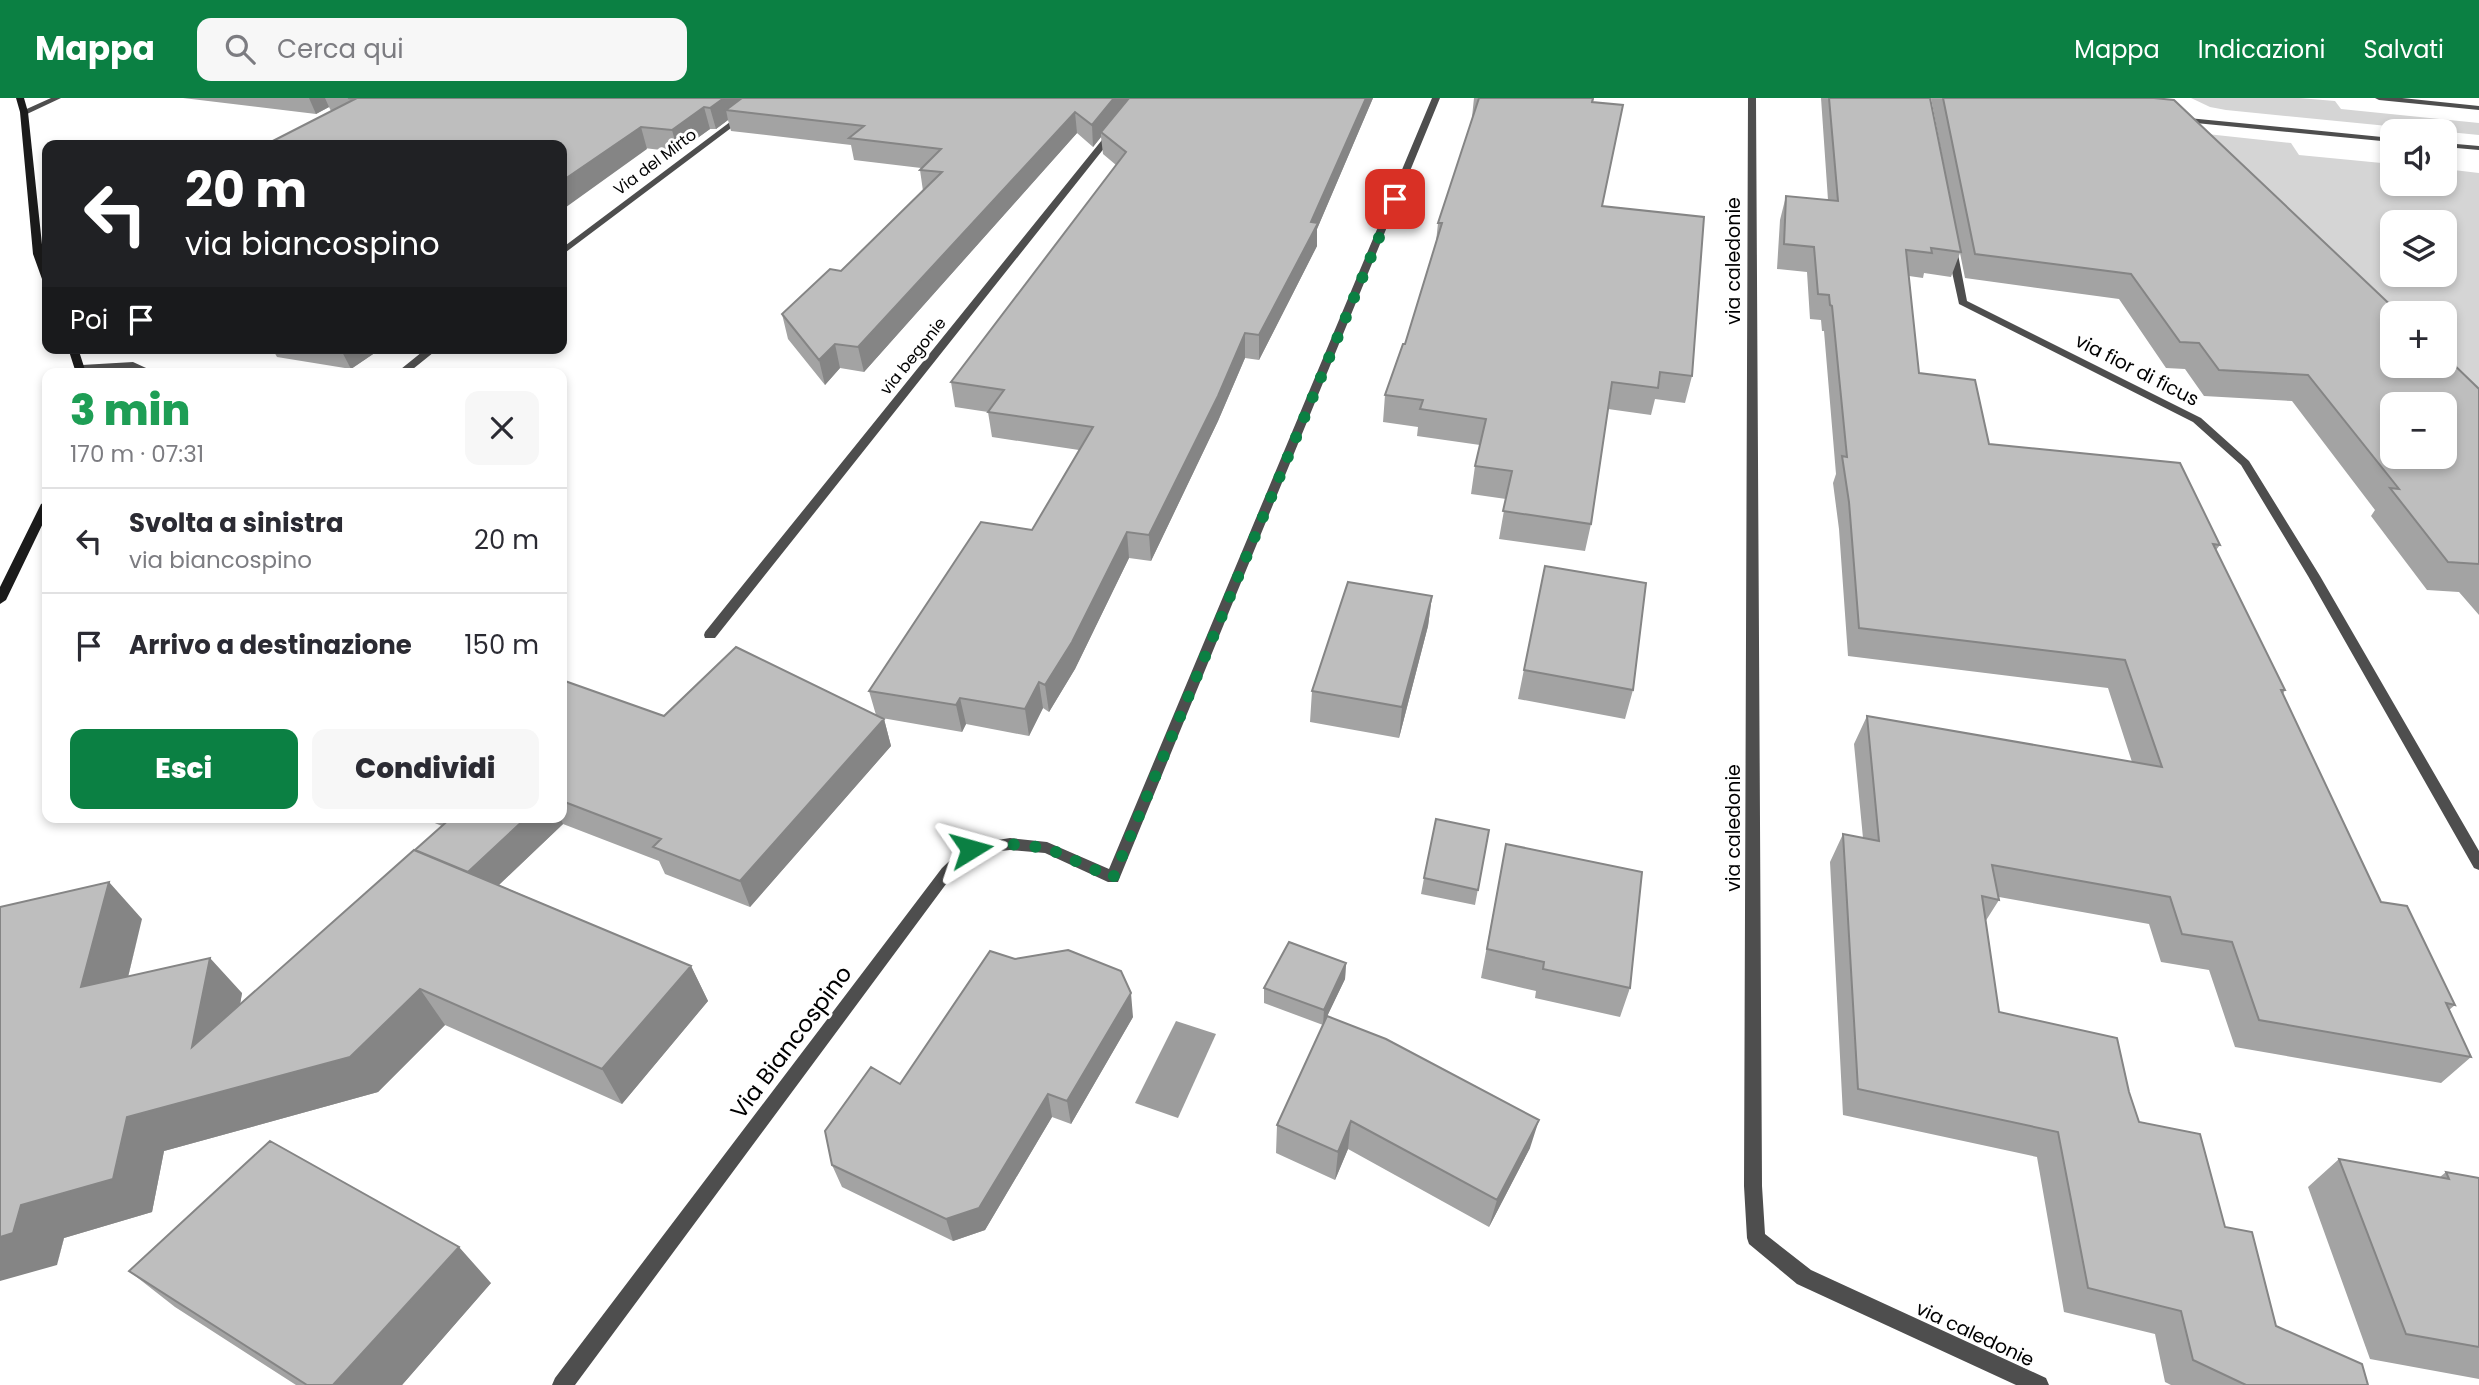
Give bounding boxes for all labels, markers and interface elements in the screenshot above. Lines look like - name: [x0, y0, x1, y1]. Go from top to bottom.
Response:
- search box: [197, 18, 687, 81]
- text: Mappa: [35, 25, 155, 72]
- icon: search: [221, 30, 259, 68]
- text: Cerca qui: [277, 31, 404, 67]
- text: Mappa: [2074, 33, 2160, 66]
- text: Indicazioni: [2198, 33, 2325, 66]
- text: Salvati: [2363, 33, 2444, 66]
- map controls: [2380, 119, 2457, 469]
- button: sound: [2380, 119, 2457, 196]
- street label: Via del Mirto: [609, 123, 701, 201]
- text: 20 m: [185, 156, 307, 224]
- icon: left: [70, 168, 161, 259]
- pin: [1365, 169, 1425, 229]
- icon: arrive: [1376, 180, 1414, 218]
- street label: via caledonie: [1720, 197, 1747, 325]
- button: layers: [2380, 210, 2457, 287]
- text: via biancospino: [185, 221, 440, 266]
- icon: arrive: [122, 301, 160, 339]
- button: +: [2380, 301, 2457, 378]
- text: Poi: [70, 302, 108, 338]
- street label: via begonie: [875, 312, 952, 400]
- street label: via fior di ficus: [2070, 327, 2204, 413]
- text: 3 min: [70, 381, 190, 440]
- button: close: [465, 391, 539, 465]
- button: −: [2380, 392, 2457, 469]
- text: 170 m · 07:31: [70, 438, 204, 470]
- text: Svolta a sinistra: [129, 505, 344, 541]
- icon: left: [70, 522, 108, 560]
- text: 20 m: [474, 522, 539, 558]
- text: via biancospino: [129, 544, 312, 576]
- icon: arrive: [70, 627, 108, 665]
- text: Arrivo a destinazione: [129, 627, 412, 663]
- text: 150 m: [464, 627, 539, 663]
- button: Esci: [70, 729, 298, 809]
- button: Condividi: [312, 729, 539, 809]
- street label: via caledonie: [1720, 764, 1747, 892]
- position arrow: [934, 812, 1008, 886]
- street label: Via Biancospino: [723, 959, 859, 1125]
- street label: via caledonie: [1911, 1295, 2039, 1373]

